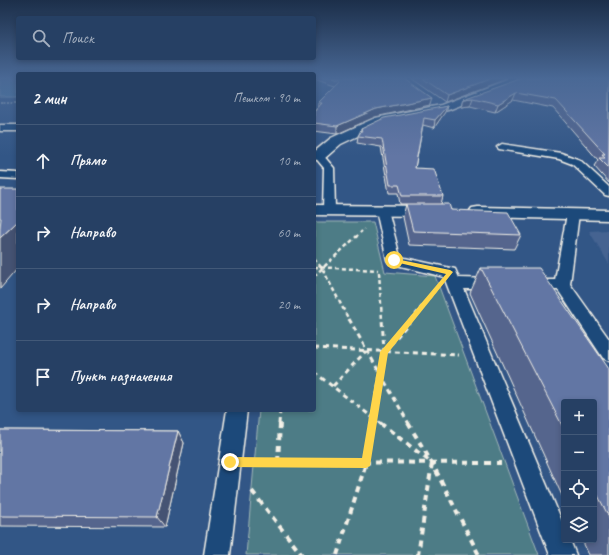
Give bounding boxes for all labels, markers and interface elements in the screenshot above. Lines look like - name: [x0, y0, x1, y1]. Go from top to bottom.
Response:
- search box: [16, 16, 316, 60]
- icon: search: [30, 27, 52, 49]
- text: Поиск: [62, 29, 94, 48]
- text: 2 мин: [32, 88, 67, 109]
- text: Пешком · 90 m: [233, 90, 300, 106]
- icon: ahead: [32, 150, 54, 172]
- text: Прямо: [70, 151, 106, 170]
- text: 10 m: [278, 153, 300, 169]
- icon: right: [32, 222, 54, 244]
- text: Направо: [70, 223, 116, 242]
- text: 60 m: [278, 225, 300, 241]
- route start: [385, 251, 403, 269]
- icon: right: [32, 294, 54, 316]
- text: Направо: [70, 295, 116, 314]
- text: 20 m: [278, 297, 300, 313]
- icon: arrive: [32, 366, 54, 388]
- text: Пункт назначения: [70, 367, 172, 386]
- map controls: [561, 399, 597, 543]
- button: +: [561, 399, 597, 435]
- button: −: [561, 435, 597, 471]
- route end: [221, 453, 239, 471]
- button: locate: [561, 471, 597, 507]
- button: layers: [561, 507, 597, 543]

